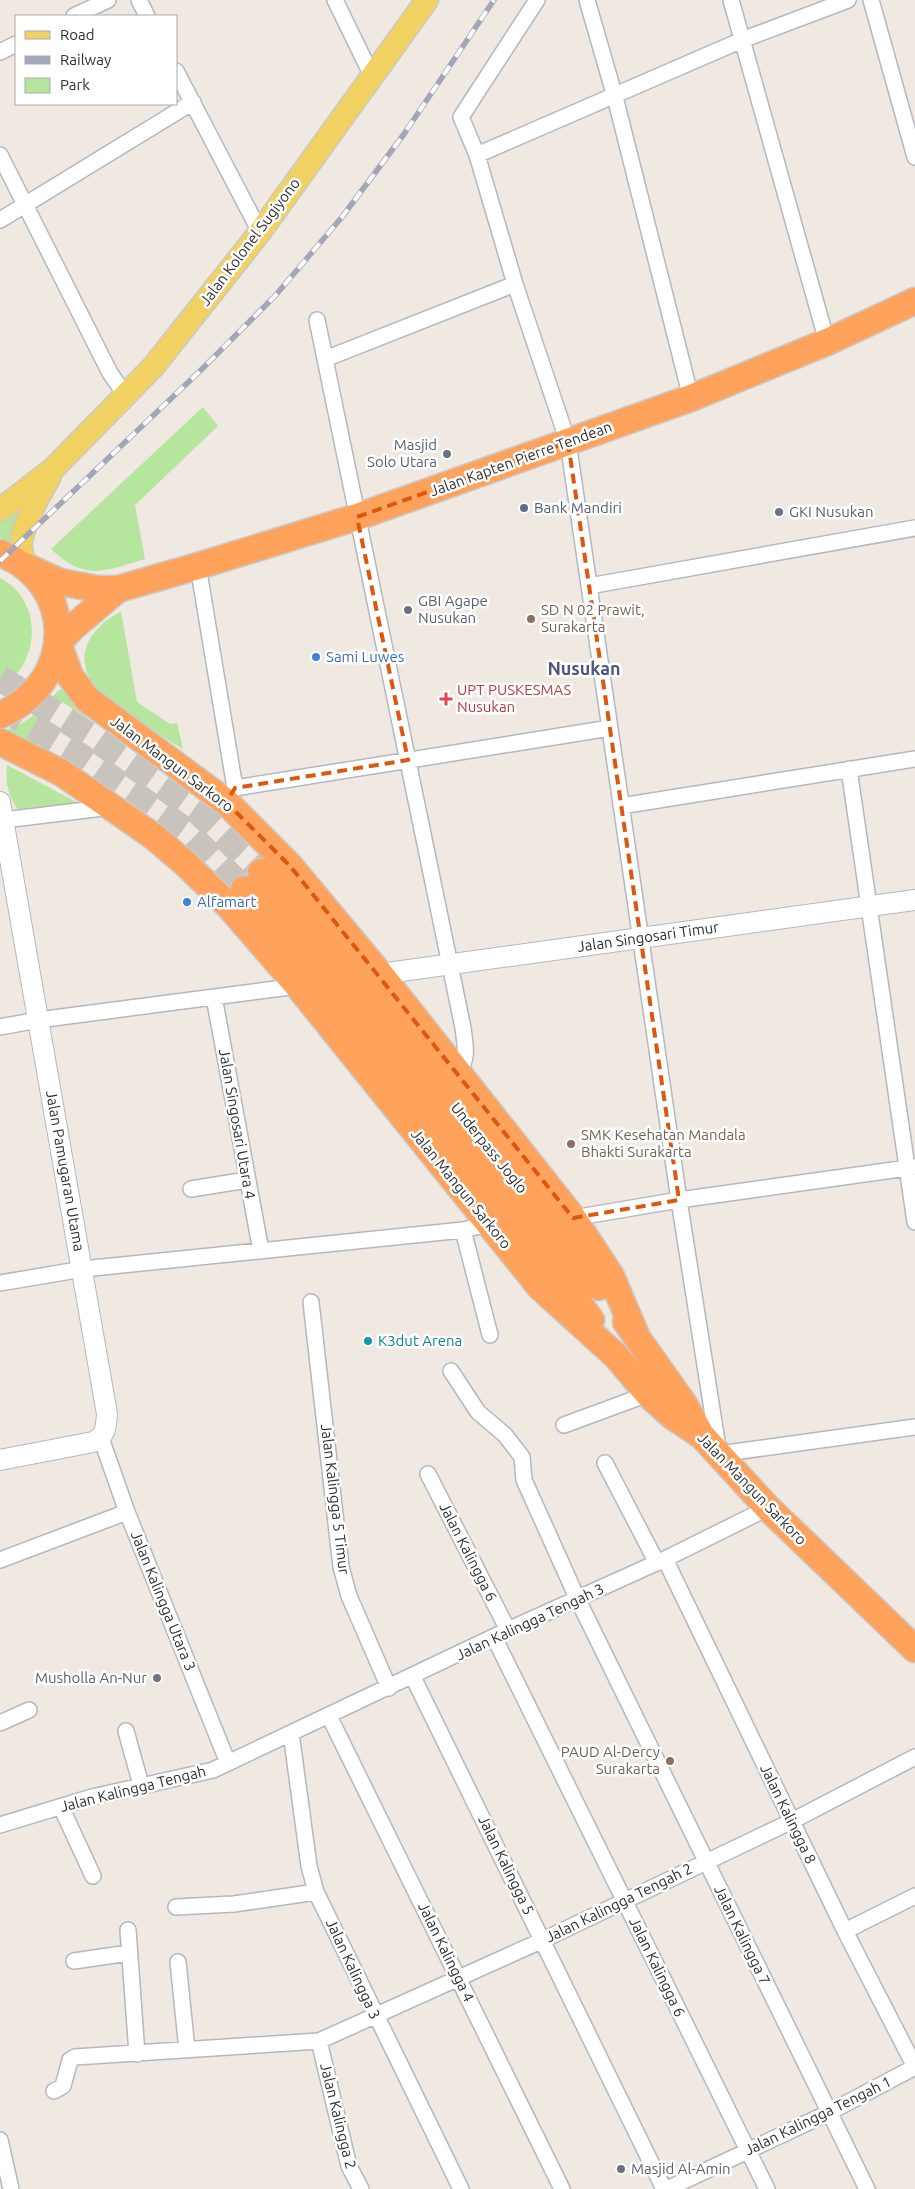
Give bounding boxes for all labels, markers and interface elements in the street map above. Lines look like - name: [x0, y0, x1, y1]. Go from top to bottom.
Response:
- legend: [15, 15, 178, 105]
- text: Road: [60, 26, 95, 43]
- text: Railway: [60, 51, 111, 68]
- text: Park: [60, 76, 90, 93]
- street label: Jalan Kolonel Sugiyono: [196, 175, 303, 309]
- street label: Jalan Kapten Pierre Tendean: [428, 418, 614, 499]
- place label: Masjid Solo Utara: [367, 436, 437, 470]
- marker: Masjid Solo Utara: [441, 448, 453, 460]
- place label: Bank Mandiri: [534, 499, 622, 516]
- marker: Bank Mandiri: [518, 502, 530, 514]
- place label: GKI Nusukan: [789, 503, 874, 520]
- marker: GKI Nusukan: [773, 506, 785, 518]
- place label: GBI Agape Nusukan: [418, 592, 488, 626]
- place label: SD N 02 Prawit, Surakarta: [541, 601, 645, 635]
- marker: GBI Agape Nusukan: [402, 604, 414, 616]
- marker: SD N 02 Prawit, Surakarta: [525, 613, 537, 625]
- place label: Sami Luwes: [326, 648, 404, 665]
- marker: Sami Luwes: [310, 651, 322, 663]
- district label: Nusukan: [547, 658, 621, 678]
- place label: UPT PUSKESMAS Nusukan: [457, 681, 572, 715]
- marker: UPT PUSKESMAS Nusukan: [439, 692, 453, 706]
- street label: Jalan Mangun Sarkoro: [108, 712, 237, 815]
- place label: Alfamart: [197, 893, 256, 910]
- marker: Alfamart: [181, 896, 193, 908]
- street label: Jalan Singosari Timur: [576, 918, 720, 955]
- street label: Jalan Singosari Utara 4: [216, 1047, 259, 1200]
- street label: Jalan Pamugaran Utama: [43, 1089, 88, 1253]
- street label: Underpass Joglo: [448, 1099, 531, 1197]
- street label: Jalan Mangun Sarkoro: [408, 1125, 515, 1252]
- place label: SMK Kesehatan Mandala Bhakti Surakarta: [581, 1126, 746, 1160]
- marker: SMK Kesehatan Mandala Bhakti Surakarta: [565, 1138, 577, 1150]
- place label: K3dut Arena: [378, 1332, 462, 1349]
- marker: K3dut Arena: [362, 1335, 374, 1347]
- street label: Jalan Kalingga 5 Timur: [318, 1423, 353, 1575]
- street label: Jalan Mangun Sarkoro: [694, 1429, 810, 1548]
- street label: Jalan Kalingga 6: [436, 1500, 501, 1604]
- street label: Jalan Kalingga Utara 3: [128, 1528, 199, 1673]
- street label: Jalan Kalingga Tengah 3: [453, 1580, 607, 1663]
- place label: Musholla An-Nur: [35, 1669, 147, 1686]
- marker: Musholla An-Nur: [151, 1672, 163, 1684]
- place label: PAUD Al-Dercy Surakarta: [561, 1743, 660, 1777]
- marker: PAUD Al-Dercy Surakarta: [664, 1755, 676, 1767]
- street label: Jalan Kalingga 8: [757, 1761, 820, 1866]
- street label: Jalan Kalingga Tengah: [58, 1762, 207, 1815]
- street label: Jalan Kalingga 5: [475, 1812, 538, 1917]
- street label: Jalan Kalingga Tengah 2: [543, 1860, 695, 1946]
- street label: Jalan Kalingga 7: [711, 1882, 774, 1987]
- street label: Jalan Kalingga 4: [415, 1899, 478, 2004]
- street label: Jalan Kalingga 6: [626, 1914, 689, 2019]
- street label: Jalan Kalingga 3: [323, 1916, 384, 2022]
- street label: Jalan Kalingga 2: [317, 2061, 360, 2171]
- street label: Jalan Kalingga Tengah 1: [742, 2073, 894, 2159]
- place label: Masjid Al-Amin: [631, 2160, 731, 2177]
- marker: Masjid Al-Amin: [615, 2163, 627, 2175]

